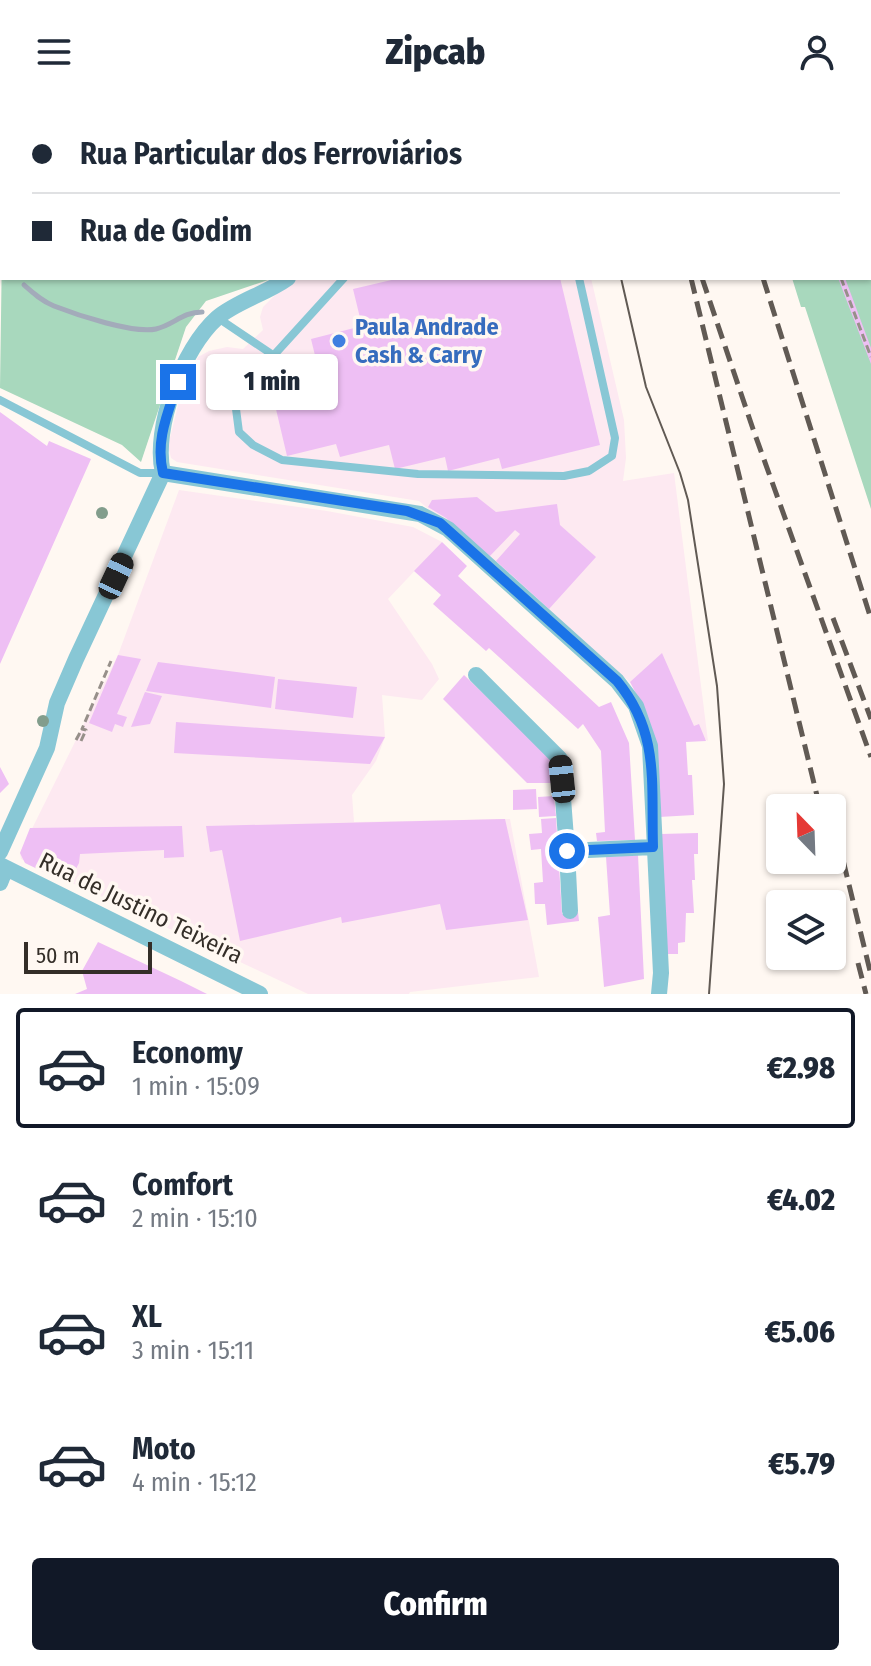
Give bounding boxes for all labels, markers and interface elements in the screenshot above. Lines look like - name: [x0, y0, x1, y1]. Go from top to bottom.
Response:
- icon: menu: [32, 30, 76, 74]
- text: Zipcab: [386, 30, 485, 74]
- icon: person: [795, 30, 839, 74]
- text: Rua Particular dos Ferroviários: [80, 136, 462, 172]
- text: Rua de Godim: [80, 213, 252, 249]
- place label: Paula Andrade Cash & Carry: [355, 313, 499, 369]
- marker: Paula Andrade Cash & Carry: [330, 332, 348, 350]
- callout: 1 min: [206, 354, 338, 410]
- route end: [160, 364, 196, 400]
- text: 1 min: [244, 366, 300, 397]
- car: [95, 549, 137, 603]
- car: [548, 754, 576, 804]
- north arrow: [766, 794, 846, 874]
- map controls: [766, 794, 846, 970]
- route start: [549, 833, 585, 869]
- street label: Rua de Justino Teixeira: [35, 847, 247, 969]
- button: layers: [766, 890, 846, 970]
- scale bar: [24, 938, 152, 974]
- text: 50 m: [36, 942, 80, 969]
- icon: car: [36, 1032, 108, 1104]
- text: Economy: [132, 1035, 243, 1071]
- text: €2.98: [767, 1050, 835, 1086]
- text: 1 min · 15:09: [132, 1071, 260, 1102]
- icon: car: [36, 1164, 108, 1236]
- text: Comfort: [132, 1167, 233, 1203]
- text: €4.02: [767, 1182, 835, 1218]
- text: 2 min · 15:10: [132, 1203, 258, 1234]
- icon: car: [36, 1296, 108, 1368]
- text: XL: [132, 1299, 162, 1335]
- text: €5.06: [765, 1314, 835, 1350]
- text: 3 min · 15:11: [132, 1335, 254, 1366]
- icon: car: [36, 1428, 108, 1500]
- text: Moto: [132, 1431, 196, 1467]
- text: €5.79: [768, 1446, 835, 1482]
- text: 4 min · 15:12: [132, 1467, 257, 1498]
- button: Confirm: [32, 1558, 839, 1650]

